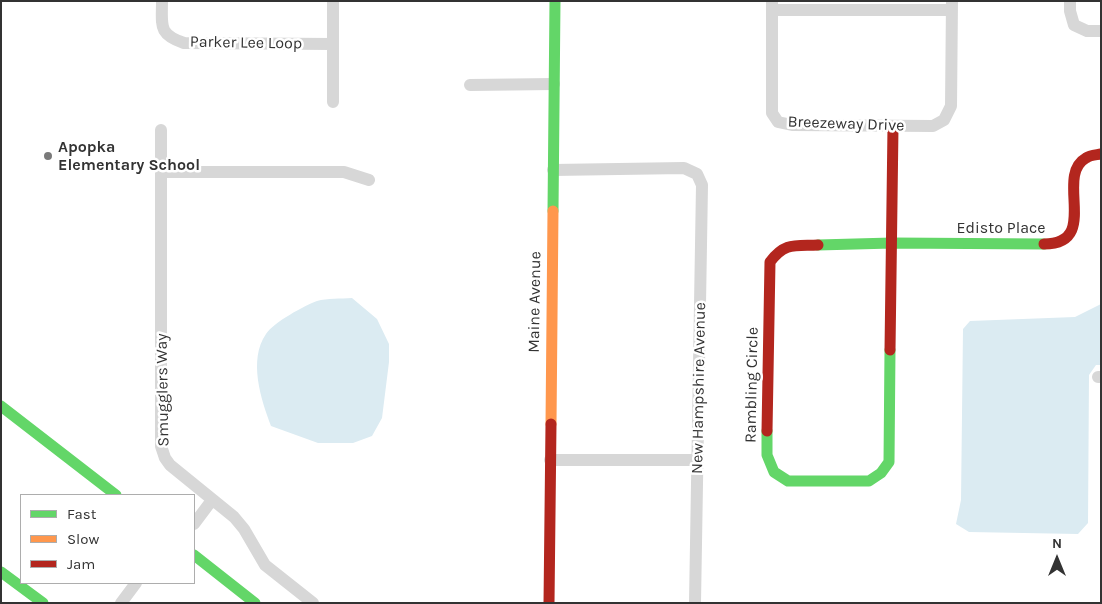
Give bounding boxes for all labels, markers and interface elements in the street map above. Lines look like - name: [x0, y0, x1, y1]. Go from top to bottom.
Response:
- street label: Parker Lee Loop: [190, 32, 302, 54]
- street label: Breezeway Drive: [787, 112, 905, 136]
- place label: Apopka Elementary School: [58, 137, 200, 175]
- marker: Apopka Elementary School: [42, 150, 54, 162]
- street label: Edisto Place: [957, 218, 1045, 238]
- street label: Maine Avenue: [525, 251, 545, 353]
- street label: New Hampshire Avenue: [688, 302, 710, 474]
- street label: Rambling Circle: [741, 327, 763, 443]
- street label: Smugglers Way: [152, 333, 174, 447]
- legend: [20, 494, 195, 584]
- text: Fast: [67, 505, 96, 523]
- text: Slow: [67, 530, 99, 548]
- north arrow: [1032, 534, 1082, 584]
- text: N: [1052, 535, 1062, 552]
- text: Jam: [67, 555, 95, 573]

